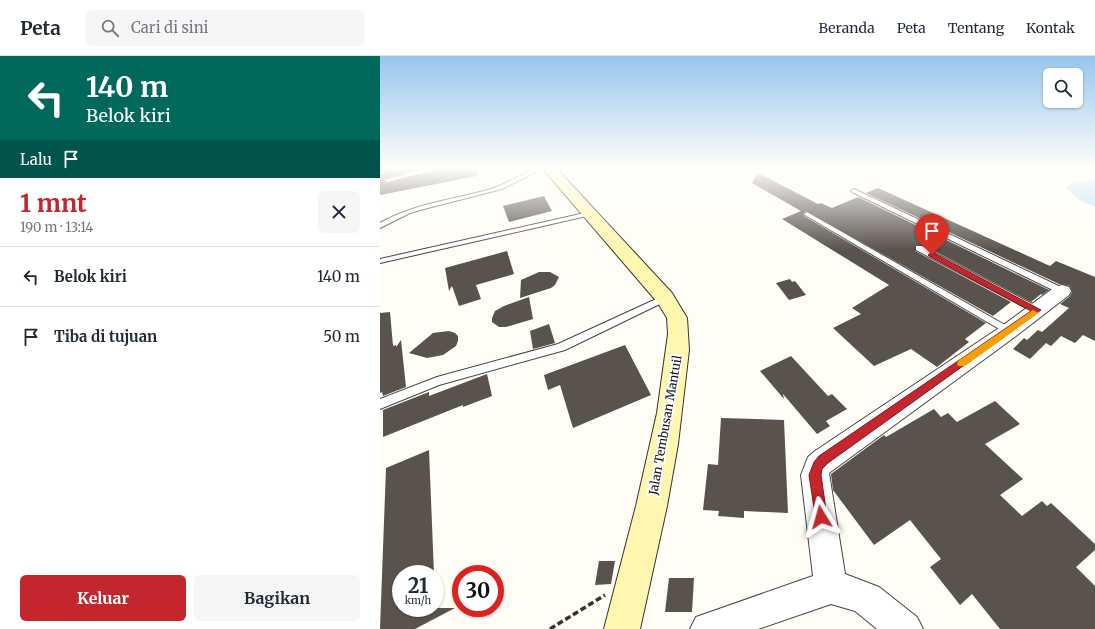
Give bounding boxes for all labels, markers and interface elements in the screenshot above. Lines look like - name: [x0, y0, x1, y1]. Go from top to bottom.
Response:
- search box: [85, 10, 365, 46]
- text: Peta: [20, 16, 61, 40]
- icon: search: [99, 17, 121, 39]
- text: Cari di sini: [131, 18, 208, 37]
- text: Beranda: [819, 19, 875, 37]
- text: Peta: [897, 19, 926, 37]
- text: Tentang: [948, 19, 1004, 37]
- text: Kontak: [1026, 19, 1075, 37]
- map controls: [1043, 68, 1083, 108]
- button: search: [1043, 68, 1083, 108]
- text: 140 m: [86, 69, 168, 105]
- icon: left: [20, 72, 72, 124]
- text: Belok kiri: [86, 104, 171, 127]
- icon: arrive: [60, 148, 82, 170]
- text: Lalu: [20, 150, 52, 169]
- text: 1 mnt: [20, 188, 87, 219]
- button: close: [318, 191, 360, 233]
- pin: [915, 214, 949, 255]
- text: 190 m · 13:14: [20, 219, 93, 236]
- icon: arrive: [921, 220, 943, 242]
- icon: left: [20, 266, 42, 288]
- text: Belok kiri: [54, 267, 127, 286]
- text: 140 m: [317, 267, 360, 286]
- icon: arrive: [20, 326, 42, 348]
- text: Tiba di tujuan: [54, 327, 157, 346]
- text: 50 m: [323, 327, 360, 346]
- street label: Jalan Tembusan Mantuil: [645, 354, 685, 497]
- position arrow: [800, 496, 842, 538]
- speed limit sign: 30: [452, 565, 504, 617]
- text: 21: [408, 573, 428, 598]
- button: Keluar: [20, 575, 186, 621]
- button: Bagikan: [194, 575, 360, 621]
- text: km/h: [405, 594, 431, 607]

